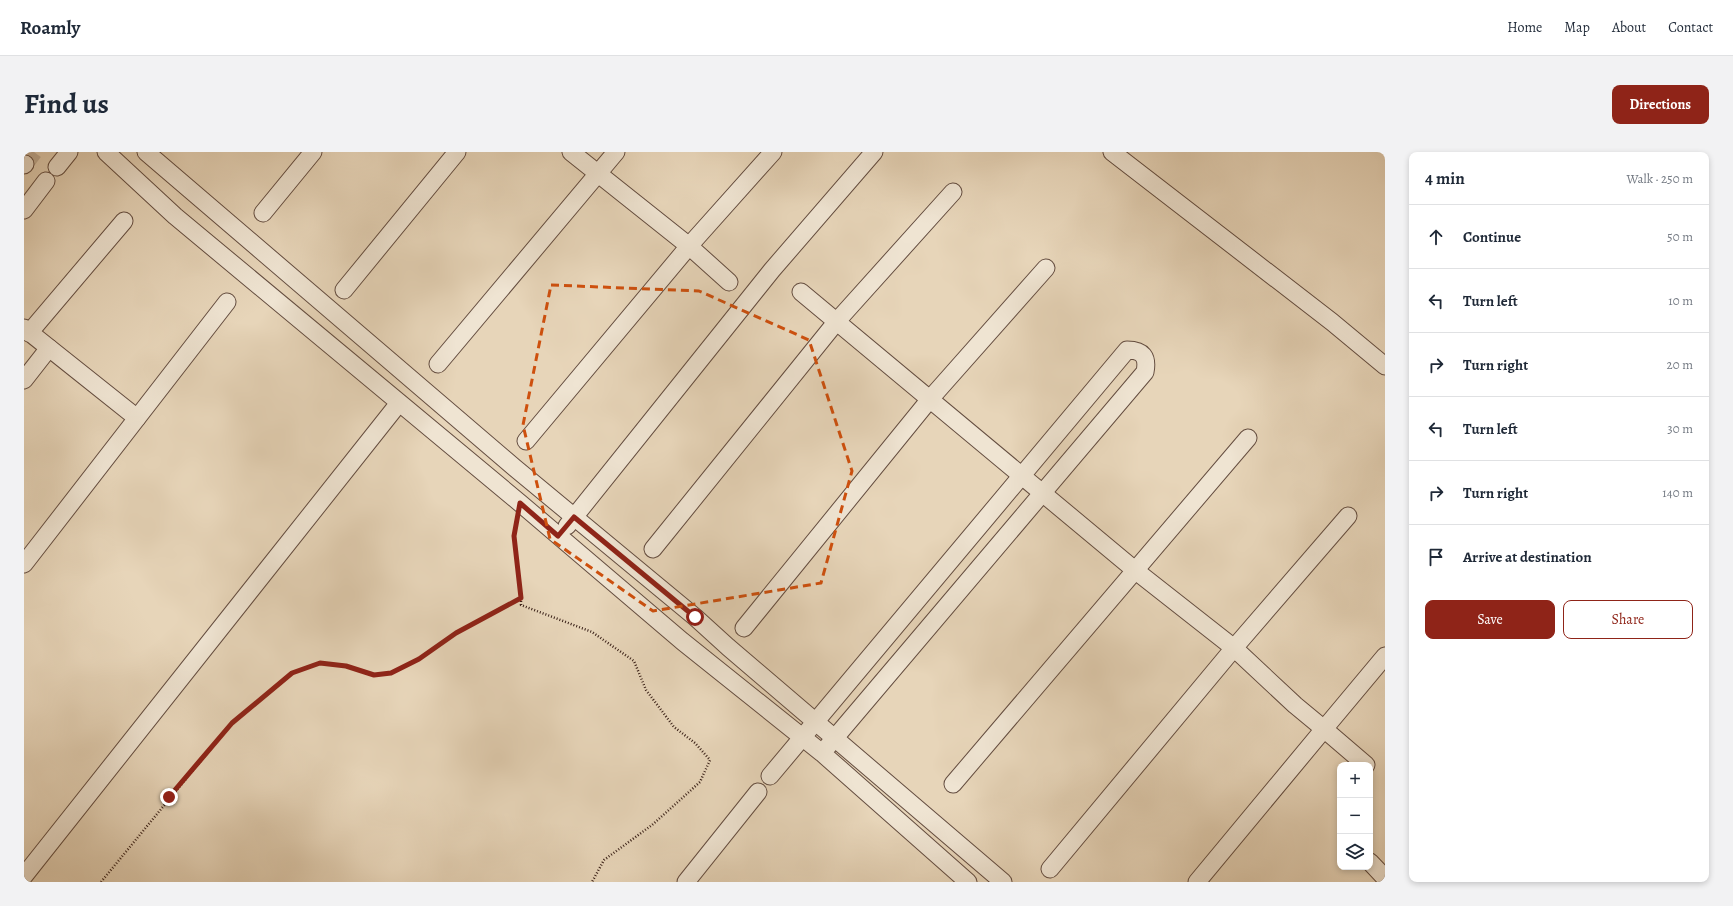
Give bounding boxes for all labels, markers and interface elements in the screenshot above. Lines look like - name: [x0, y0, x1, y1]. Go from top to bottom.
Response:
- text: Roamly: [20, 15, 80, 41]
- text: Home: [1507, 18, 1542, 37]
- text: Map: [1564, 18, 1590, 37]
- text: About: [1612, 18, 1646, 37]
- text: Contact: [1668, 18, 1713, 37]
- text: Find us: [24, 85, 109, 123]
- button: Directions: [1612, 85, 1709, 124]
- text: 4 min: [1425, 167, 1465, 190]
- text: Walk · 250 m: [1626, 170, 1693, 187]
- icon: ahead: [1425, 226, 1447, 248]
- text: Continue: [1463, 227, 1521, 247]
- text: 50 m: [1667, 228, 1693, 245]
- icon: left: [1425, 290, 1447, 312]
- text: Turn left: [1463, 291, 1518, 311]
- text: 10 m: [1668, 292, 1693, 309]
- icon: right: [1425, 354, 1447, 376]
- text: Turn right: [1463, 355, 1528, 375]
- text: 20 m: [1667, 356, 1693, 373]
- icon: left: [1425, 418, 1447, 440]
- text: Turn left: [1463, 419, 1518, 439]
- text: 30 m: [1667, 420, 1693, 437]
- icon: right: [1425, 482, 1447, 504]
- text: Turn right: [1463, 483, 1528, 503]
- text: 140 m: [1662, 484, 1693, 501]
- icon: arrive: [1425, 546, 1447, 568]
- text: Arrive at destination: [1463, 547, 1592, 567]
- button: Save: [1425, 600, 1555, 639]
- button: Share: [1563, 600, 1693, 639]
- route start: [686, 608, 704, 626]
- map controls: [1337, 762, 1373, 870]
- button: +: [1337, 762, 1373, 798]
- route end: [160, 788, 178, 806]
- button: −: [1337, 798, 1373, 834]
- button: layers: [1337, 834, 1373, 870]

